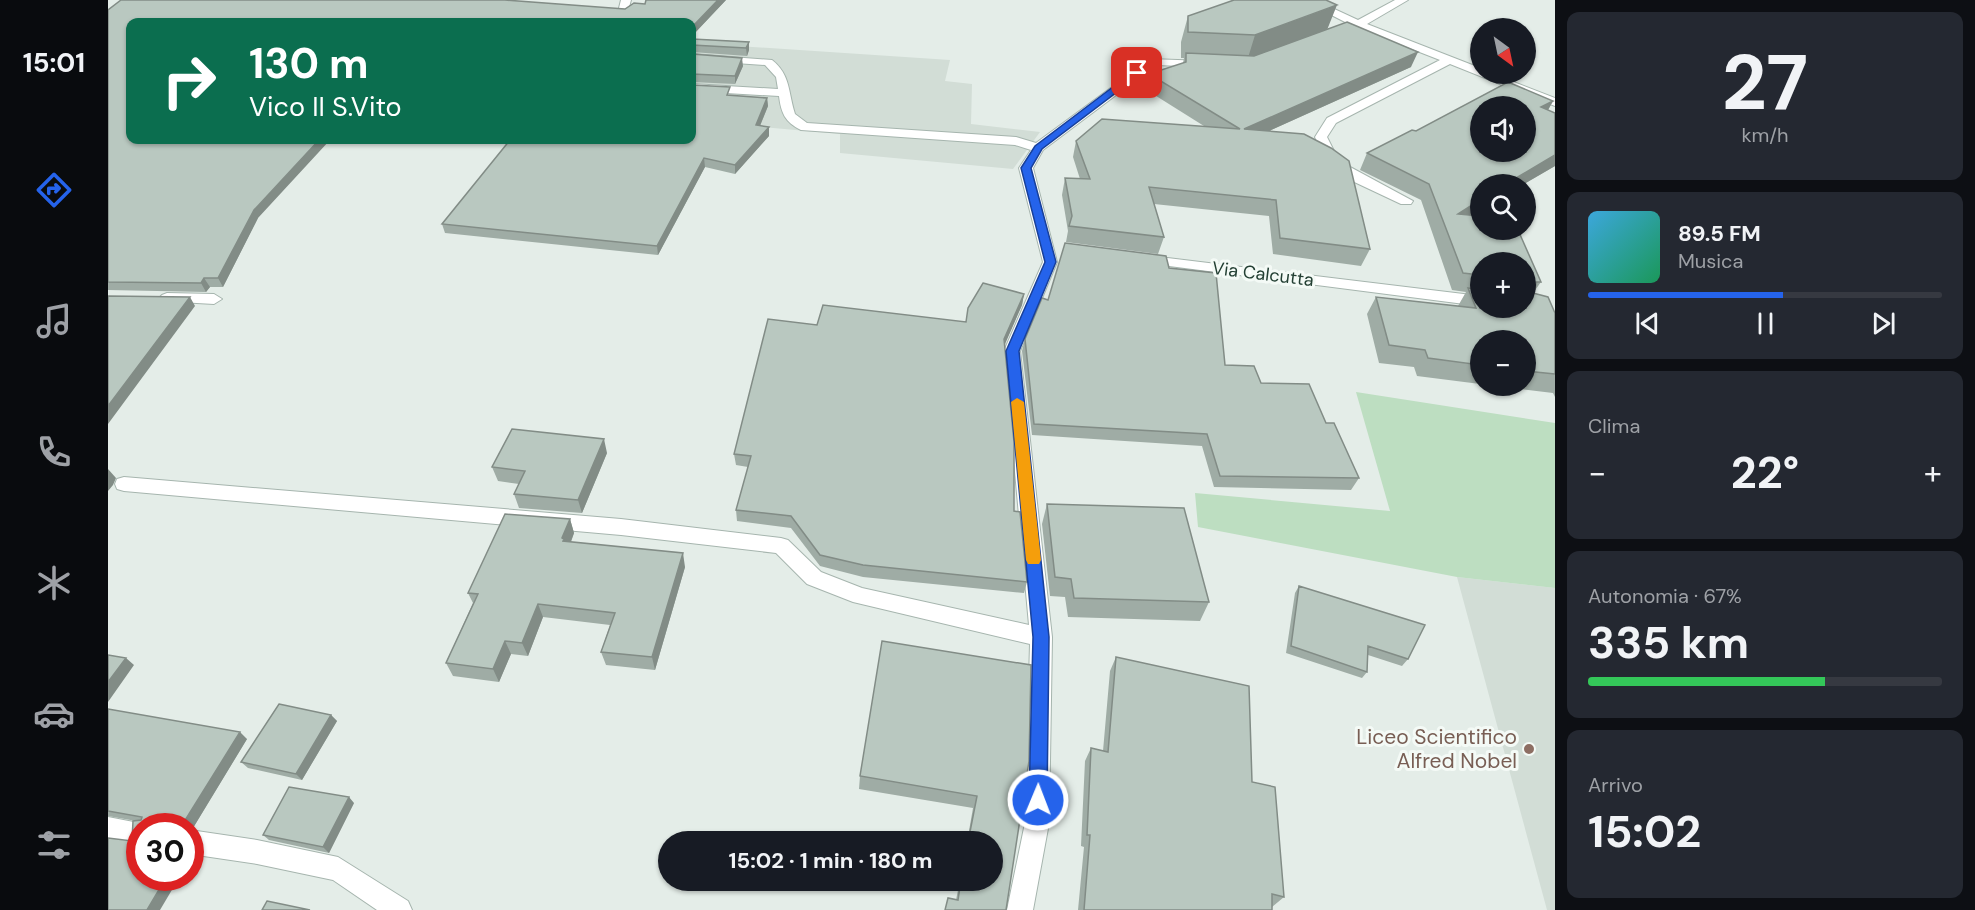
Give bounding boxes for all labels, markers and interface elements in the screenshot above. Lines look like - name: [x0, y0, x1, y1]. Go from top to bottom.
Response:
- north arrow: [1470, 18, 1536, 84]
- map controls: [1470, 18, 1536, 396]
- text: 27: [1722, 32, 1808, 133]
- text: 130 m: [249, 36, 369, 91]
- icon: right: [150, 42, 228, 120]
- text: 15:01: [23, 45, 85, 80]
- pin: [1111, 47, 1162, 98]
- icon: arrive: [1120, 56, 1153, 89]
- text: Vico II S.Vito: [249, 89, 402, 124]
- button: sound: [1470, 96, 1536, 162]
- text: km/h: [1741, 122, 1789, 148]
- icon: directions: [33, 169, 75, 211]
- button: search: [1470, 174, 1536, 240]
- text: 89.5 FM: [1678, 219, 1761, 248]
- text: Musica: [1678, 248, 1743, 274]
- button: +: [1470, 252, 1536, 318]
- street label: Via Calcutta: [1211, 256, 1315, 292]
- icon: music: [33, 300, 75, 342]
- icon: previous: [1631, 307, 1664, 340]
- icon: pause: [1749, 307, 1782, 340]
- icon: next: [1867, 307, 1900, 340]
- button: −: [1470, 330, 1536, 396]
- text: Clima: [1588, 413, 1640, 439]
- icon: phone: [33, 431, 75, 473]
- text: 22°: [1731, 443, 1799, 502]
- text: −: [1588, 451, 1606, 494]
- text: +: [1924, 451, 1942, 494]
- icon: climate: [33, 562, 75, 604]
- text: Autonomia · 67%: [1588, 583, 1742, 609]
- text: 335 km: [1588, 613, 1749, 672]
- icon: car: [33, 693, 75, 735]
- place label: Liceo Scientifico Alfred Nobel: [1356, 723, 1517, 775]
- marker: Liceo Scientifico Alfred Nobel: [1522, 742, 1536, 756]
- position arrow: [1006, 768, 1070, 832]
- text: Arrivo: [1588, 772, 1643, 798]
- text: 15:02: [1588, 802, 1701, 861]
- speed limit sign: 30: [126, 813, 204, 891]
- icon: filters: [33, 824, 75, 866]
- text: 15:02 · 1 min · 180 m: [729, 846, 932, 875]

